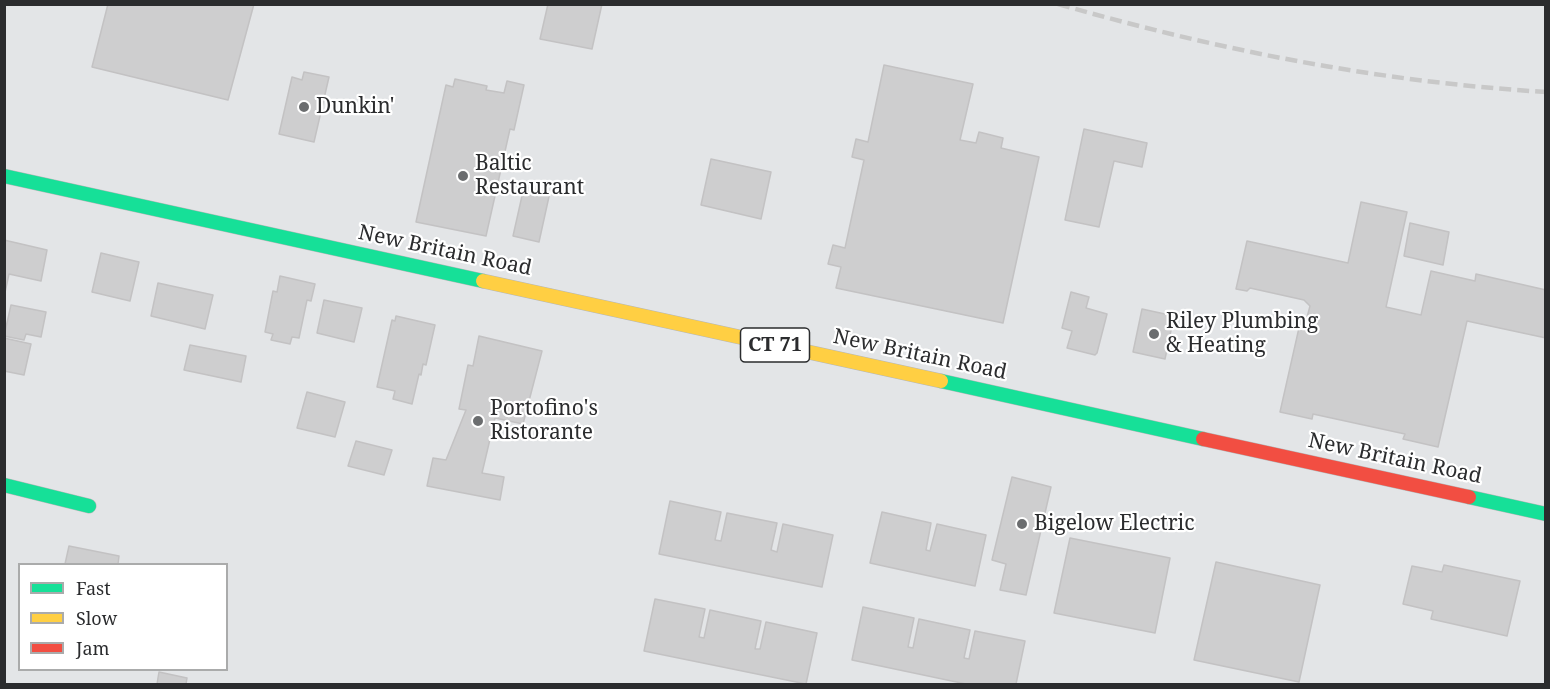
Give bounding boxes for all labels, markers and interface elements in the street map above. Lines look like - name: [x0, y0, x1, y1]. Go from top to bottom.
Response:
- place label: Dunkin': [316, 94, 394, 120]
- marker: Dunkin': [297, 100, 311, 114]
- place label: Baltic Restaurant: [475, 151, 584, 201]
- marker: Baltic Restaurant: [456, 169, 470, 183]
- street label: New Britain Road: [356, 220, 534, 282]
- place label: Riley Plumbing & Heating: [1166, 309, 1318, 359]
- street label: New Britain Road: [831, 324, 1009, 386]
- marker: Riley Plumbing & Heating: [1147, 327, 1161, 341]
- road number: CT 71: [740, 328, 810, 362]
- place label: Portofino's Ristorante: [490, 396, 598, 446]
- marker: Portofino's Ristorante: [471, 414, 485, 428]
- street label: New Britain Road: [1306, 428, 1484, 490]
- place label: Bigelow Electric: [1034, 511, 1195, 537]
- marker: Bigelow Electric: [1015, 517, 1029, 531]
- legend: [18, 563, 228, 671]
- text: Fast: [76, 576, 111, 600]
- text: Slow: [76, 606, 117, 630]
- text: Jam: [76, 636, 110, 660]

